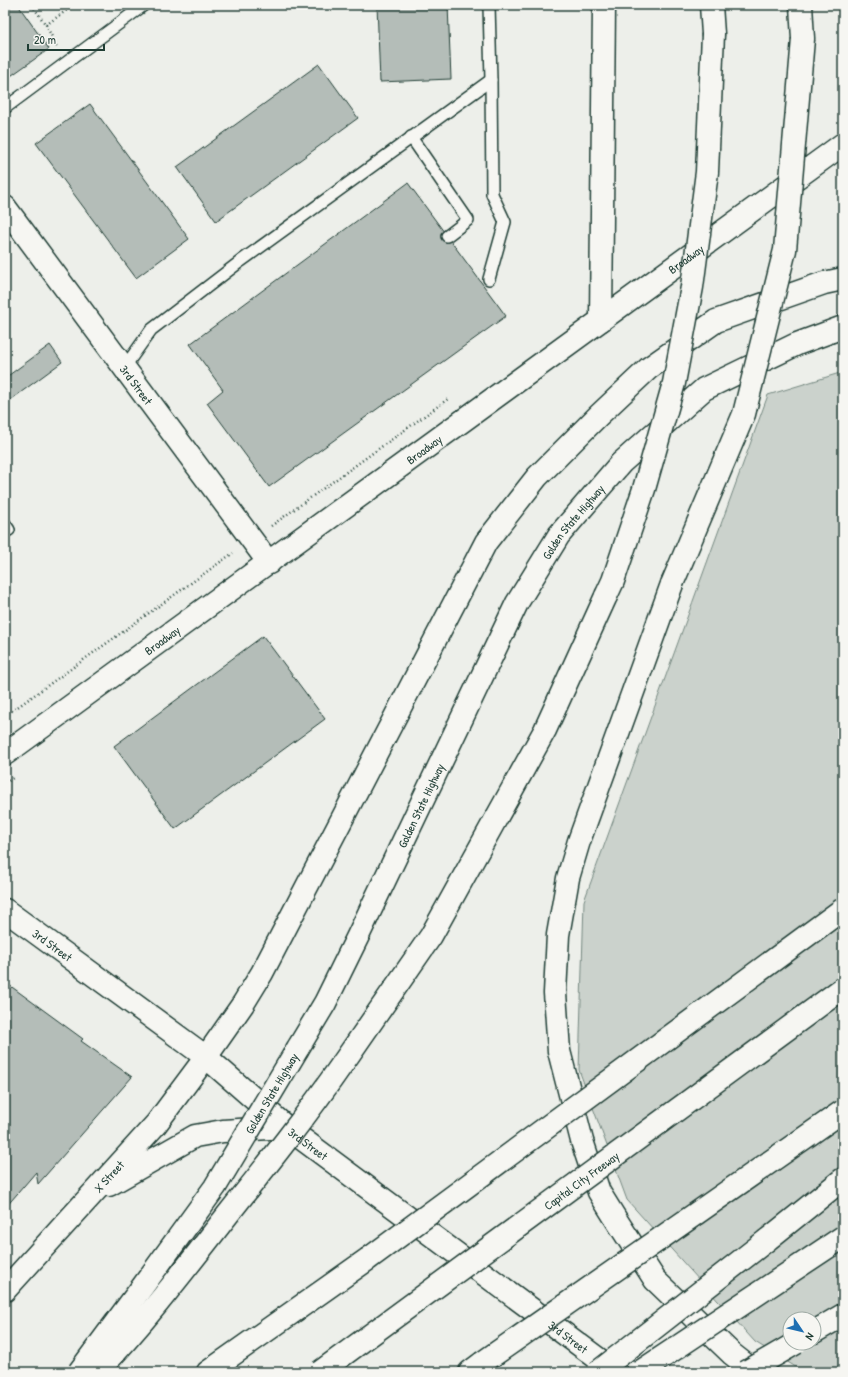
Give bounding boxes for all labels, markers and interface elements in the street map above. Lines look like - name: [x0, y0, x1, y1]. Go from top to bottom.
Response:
- scale bar: [28, 26, 104, 52]
- text: 20 m: [34, 31, 56, 48]
- street label: Broadway: [664, 240, 707, 277]
- street label: 3rd Street: [116, 361, 158, 409]
- street label: Broadway: [402, 430, 445, 468]
- street label: Golden State Highway: [538, 480, 608, 562]
- street label: Broadway: [141, 621, 183, 659]
- street label: Golden State Highway: [393, 760, 448, 850]
- street label: 3rd Street: [29, 925, 77, 966]
- street label: Golden State Highway: [240, 1049, 302, 1137]
- street label: 3rd Street: [285, 1123, 332, 1164]
- street label: Capital City Freeway: [540, 1147, 622, 1214]
- street label: X Street: [90, 1156, 128, 1196]
- north arrow: [782, 1311, 822, 1351]
- street label: 3rd Street: [545, 1316, 592, 1358]
- text: N: [803, 1330, 818, 1343]

